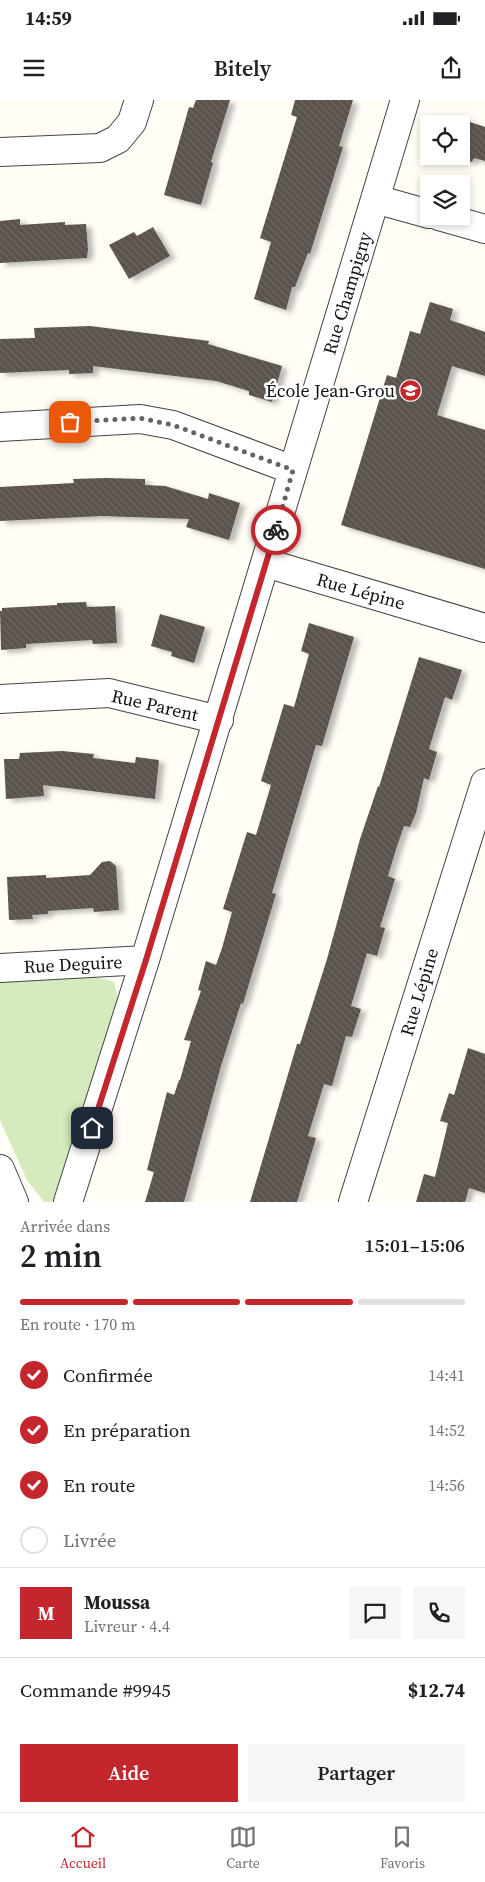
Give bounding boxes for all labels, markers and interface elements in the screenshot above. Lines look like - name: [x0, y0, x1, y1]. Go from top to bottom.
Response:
- text: 14:59: [25, 5, 72, 31]
- text: Bitely: [214, 53, 271, 83]
- icon: menu: [20, 54, 48, 82]
- icon: share: [437, 54, 465, 82]
- map controls: [420, 115, 470, 225]
- button: locate: [420, 115, 470, 165]
- button: layers: [420, 175, 470, 225]
- street label: Rue Champigny: [316, 228, 378, 357]
- place label: École Jean-Grou: [266, 378, 395, 403]
- school or university icon: École Jean-Grou: [399, 378, 423, 402]
- pin: [49, 401, 91, 443]
- icon: bag: [56, 408, 84, 436]
- courier: [251, 505, 301, 555]
- icon: bike: [262, 516, 290, 544]
- street label: Rue Lépine: [314, 566, 408, 616]
- street label: Rue Parent: [109, 683, 201, 727]
- street label: Rue Lépine: [394, 945, 444, 1039]
- street label: Rue Deguire: [23, 949, 123, 979]
- pin: [71, 1107, 113, 1149]
- icon: home: [78, 1114, 106, 1142]
- text: Arrivée dans: [20, 1215, 110, 1237]
- text: 15:01–15:06: [365, 1232, 465, 1258]
- text: 2 min: [20, 1234, 102, 1278]
- text: En route · 170 m: [20, 1313, 135, 1335]
- icon: check: [20, 1361, 48, 1389]
- text: Confirmée: [63, 1362, 153, 1388]
- text: 14:41: [428, 1364, 465, 1386]
- icon: check: [20, 1416, 48, 1444]
- text: En préparation: [63, 1417, 191, 1443]
- text: 14:52: [428, 1419, 465, 1441]
- icon: check: [20, 1471, 48, 1499]
- text: En route: [63, 1472, 135, 1498]
- text: 14:56: [428, 1474, 465, 1496]
- text: Livrée: [63, 1527, 117, 1553]
- button: chat: [349, 1587, 401, 1639]
- button: phone: [413, 1587, 465, 1639]
- text: Moussa: [84, 1589, 150, 1615]
- text: M: [37, 1600, 55, 1626]
- text: Livreur · 4.4: [84, 1615, 170, 1637]
- text: Commande #9945: [20, 1677, 171, 1703]
- text: $12.74: [408, 1677, 465, 1703]
- button: Aide: [20, 1744, 238, 1802]
- button: Partager: [248, 1744, 465, 1802]
- tab: Accueil: [60, 1823, 106, 1873]
- tab: Carte: [226, 1823, 260, 1873]
- tab: Favoris: [380, 1823, 425, 1873]

